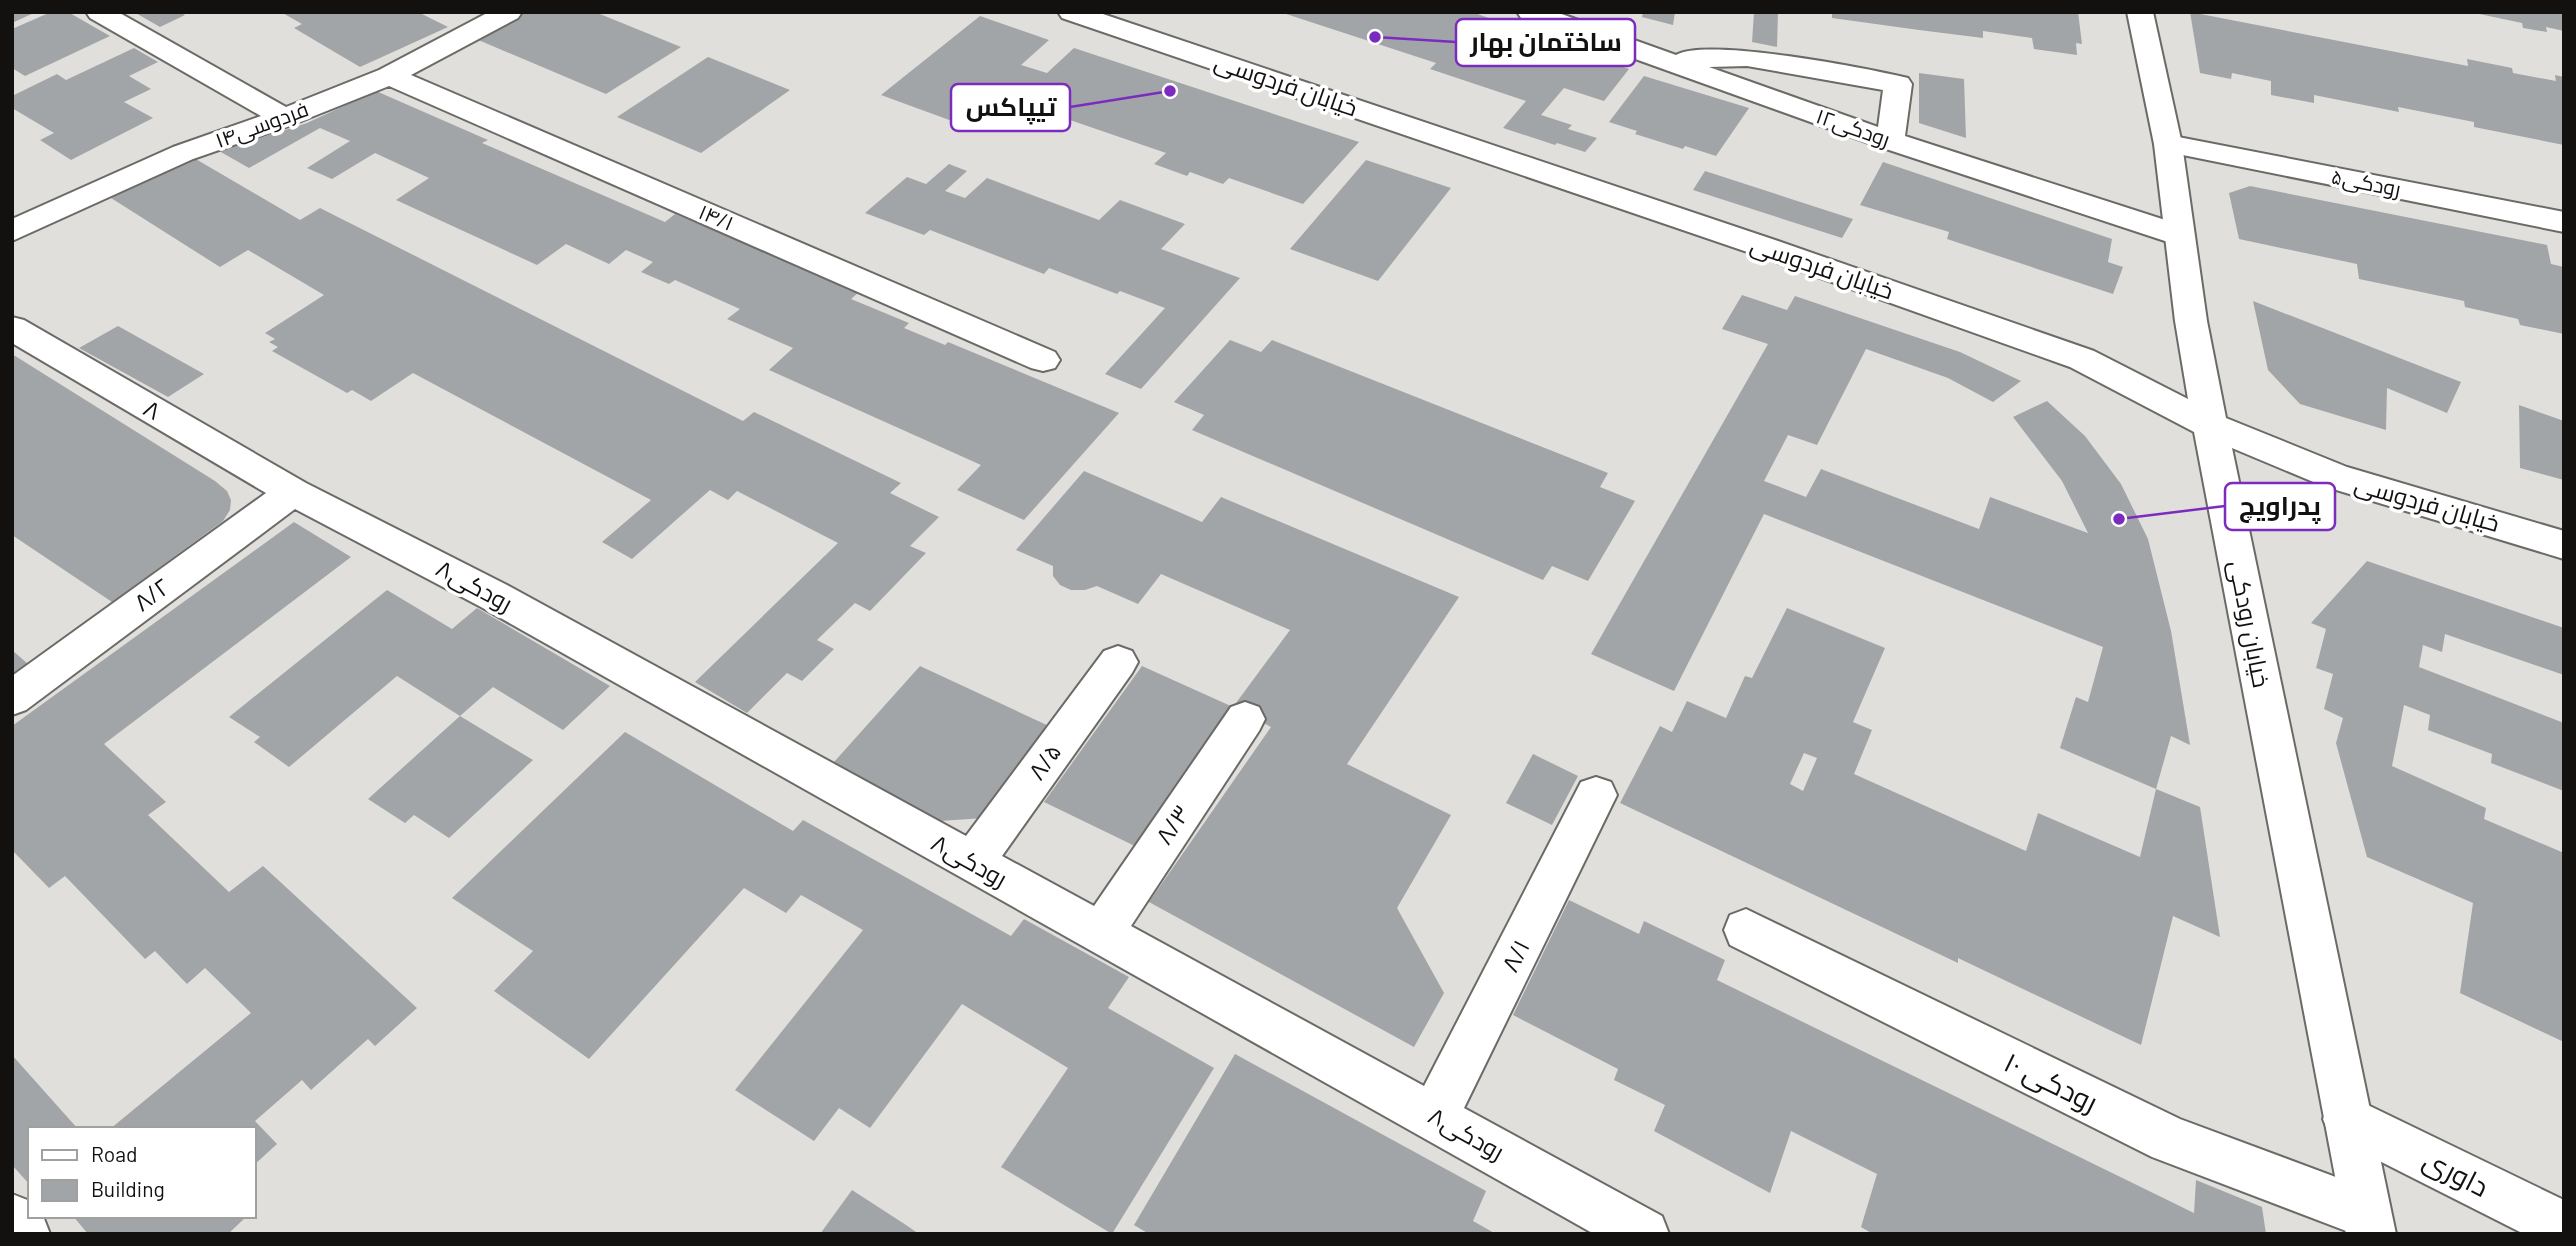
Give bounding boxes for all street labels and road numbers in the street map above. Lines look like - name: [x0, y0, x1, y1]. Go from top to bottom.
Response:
- street label: خیابان فردوسی: [1211, 46, 1362, 123]
- street label: فردوسی۱۴: [212, 95, 312, 154]
- street label: رودکی۱۲: [1813, 102, 1894, 153]
- street label: رودکی۵: [2329, 163, 2403, 202]
- street label: ۱۴/۱: [695, 198, 738, 235]
- street label: خیابان فردوسی: [1747, 229, 1898, 306]
- street label: ۸: [139, 392, 167, 425]
- street label: خیابان فردوسی: [2351, 468, 2503, 538]
- street label: رودکی۸: [431, 553, 518, 618]
- street label: خیابان رودکی: [2223, 558, 2277, 690]
- street label: ۸/۲: [128, 571, 175, 616]
- street label: ۸/۵: [1021, 737, 1067, 785]
- street label: ۸/۳: [1148, 799, 1195, 849]
- street label: رودکی۸: [926, 827, 1013, 893]
- street label: ۸/۱: [1494, 934, 1535, 976]
- street label: رودکی ۱۰: [1999, 1044, 2104, 1119]
- street label: رودکی۸: [1423, 1100, 1510, 1166]
- street label: داوری: [2418, 1141, 2495, 1204]

